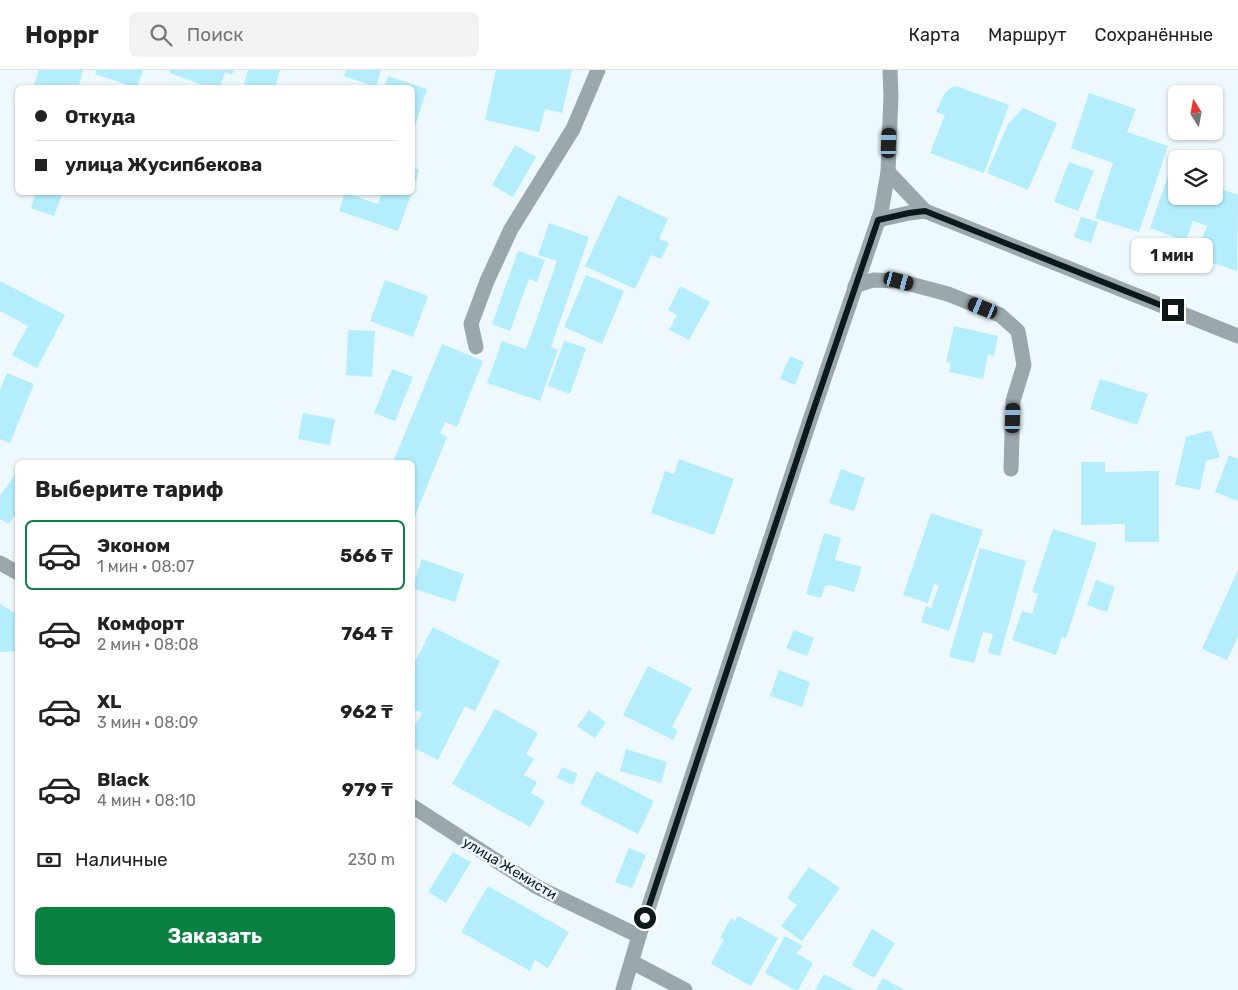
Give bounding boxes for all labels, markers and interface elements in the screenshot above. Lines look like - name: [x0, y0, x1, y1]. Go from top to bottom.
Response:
- search box: [129, 12, 479, 57]
- text: Hoppr: [25, 21, 99, 49]
- icon: search: [147, 21, 175, 49]
- text: Поиск: [187, 23, 243, 46]
- text: Карта: [909, 24, 960, 46]
- text: Маршрут: [988, 24, 1067, 46]
- text: Сохранённые: [1095, 24, 1213, 46]
- north arrow: [1168, 85, 1222, 140]
- map controls: [1168, 85, 1223, 205]
- text: Откуда: [65, 105, 135, 128]
- car: [880, 128, 897, 158]
- button: layers: [1168, 150, 1223, 205]
- text: улица Жусипбекова: [65, 153, 262, 176]
- callout: 1 мин: [1132, 238, 1214, 272]
- text: 1 мин: [1150, 246, 1194, 265]
- car: [882, 270, 915, 292]
- car: [966, 295, 999, 321]
- route end: [1162, 299, 1184, 321]
- car: [1004, 403, 1021, 433]
- text: Выберите тариф: [35, 476, 224, 503]
- icon: car: [37, 533, 82, 578]
- text: Эконом: [97, 534, 170, 557]
- text: 566 ₸: [340, 544, 393, 567]
- text: 1 мин · 08:07: [97, 557, 194, 576]
- icon: car: [37, 611, 82, 656]
- text: Комфорт: [97, 612, 184, 635]
- text: 764 ₸: [341, 622, 393, 645]
- text: 2 мин · 08:08: [97, 635, 199, 654]
- icon: car: [37, 689, 82, 734]
- text: XL: [97, 690, 121, 713]
- text: 962 ₸: [340, 700, 393, 723]
- text: 3 мин · 08:09: [97, 713, 198, 732]
- icon: car: [37, 767, 82, 812]
- text: Black: [97, 768, 149, 791]
- text: 979 ₸: [342, 778, 393, 801]
- text: 4 мин · 08:10: [97, 791, 196, 810]
- street label: улица Жемисти: [460, 834, 560, 903]
- icon: cash: [35, 846, 63, 874]
- text: Наличные: [75, 848, 168, 871]
- text: 230 m: [348, 850, 395, 869]
- button: Заказать: [35, 907, 395, 965]
- route start: [634, 907, 656, 929]

